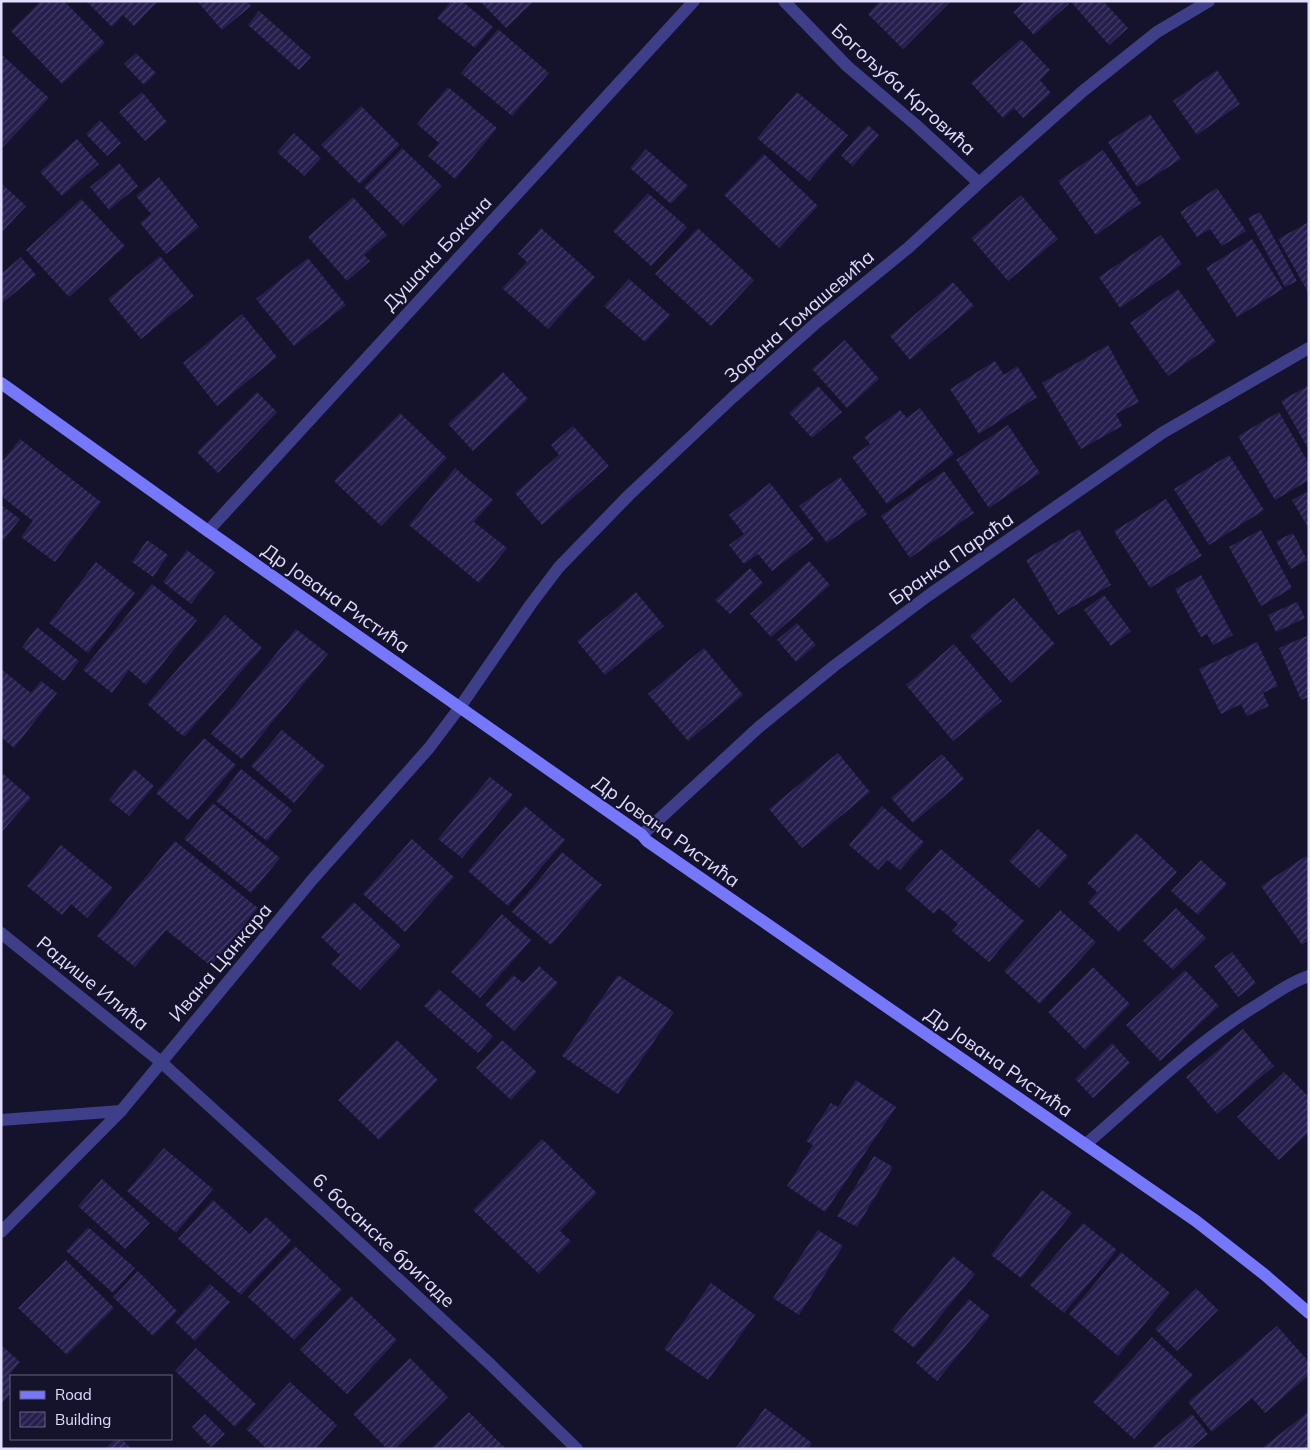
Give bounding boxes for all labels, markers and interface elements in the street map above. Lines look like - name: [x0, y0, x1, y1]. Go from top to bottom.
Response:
- street label: Богољуба Крговића: [827, 18, 981, 160]
- street label: Душана Бокана: [377, 190, 497, 316]
- street label: Зорана Томашевића: [719, 244, 879, 388]
- street label: Бранка Параћа: [884, 506, 1018, 610]
- street label: Др Јована Ристића: [257, 538, 415, 658]
- street label: Др Јована Ристића: [589, 770, 745, 892]
- street label: Ивана Цанкара: [163, 898, 277, 1026]
- street label: Радише Илића: [32, 931, 154, 1035]
- street label: Др Јована Ристића: [920, 1002, 1078, 1122]
- street label: 6. босанске бригаде: [308, 1168, 460, 1312]
- legend: [10, 1375, 172, 1440]
- text: Road: [55, 1385, 92, 1404]
- text: Building: [55, 1410, 111, 1429]

